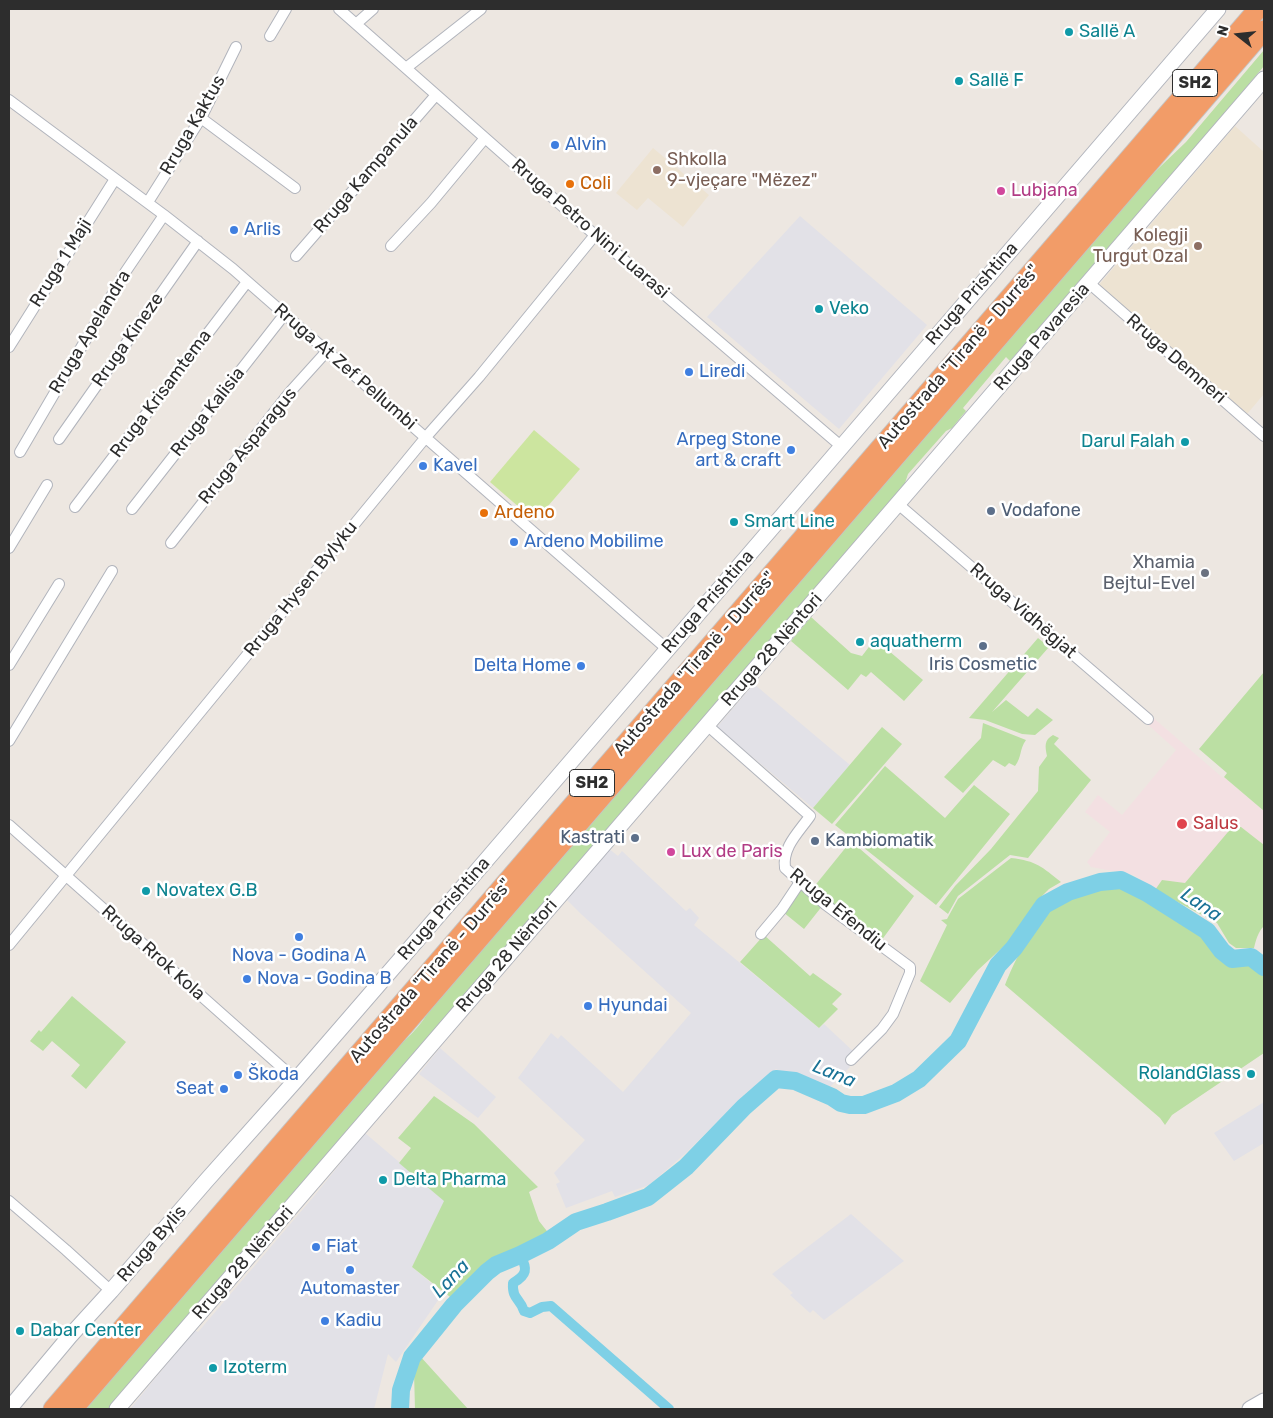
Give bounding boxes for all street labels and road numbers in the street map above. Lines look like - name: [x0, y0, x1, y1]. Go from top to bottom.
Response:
- road number: SH2: [1172, 70, 1218, 96]
- street label: Rruga Kaktus: [156, 71, 230, 179]
- street label: Rruga Kampanula: [309, 112, 423, 238]
- street label: Rruga Petro Nini Luarasi: [507, 155, 673, 303]
- street label: Rruga 1 Maji: [25, 215, 97, 311]
- street label: Rruga Prishtina: [921, 238, 1023, 350]
- street label: Autostrada "Tiranë - Durrës": [873, 260, 1045, 454]
- street label: Rruga Apelandra: [45, 266, 135, 398]
- street label: Rruga Pavaresia: [989, 279, 1095, 395]
- street label: Rruga Kineze: [88, 289, 168, 391]
- street label: Rruga At Zef Pellumbi: [269, 299, 421, 435]
- street label: Rruga Demneri: [1122, 310, 1230, 408]
- street label: Rruga Krisamtema: [106, 326, 216, 462]
- street label: Rruga Kalisia: [166, 363, 250, 461]
- street label: Rruga Asparagus: [194, 383, 302, 509]
- street label: Rruga Hysen Bylyku: [240, 517, 362, 661]
- street label: Rruga Prishtina: [657, 546, 759, 658]
- street label: Rruga Vidhëgjat: [965, 559, 1081, 663]
- street label: Autostrada "Tiranë - Durrës": [609, 567, 781, 761]
- street label: Rruga 28 Nëntori: [717, 589, 827, 711]
- road number: SH2: [570, 770, 614, 796]
- street label: Rruga Prishtina: [393, 853, 495, 965]
- street label: Rruga Efendiu: [785, 864, 891, 956]
- street label: Autostrada "Tiranë - Durrës": [345, 874, 517, 1068]
- street label: Rruga 28 Nëntori: [452, 895, 562, 1017]
- street label: Rruga Rrok Kola: [97, 901, 209, 1005]
- street label: Rruga Bylis: [113, 1201, 191, 1287]
- street label: Rruga 28 Nëntori: [188, 1202, 298, 1324]

